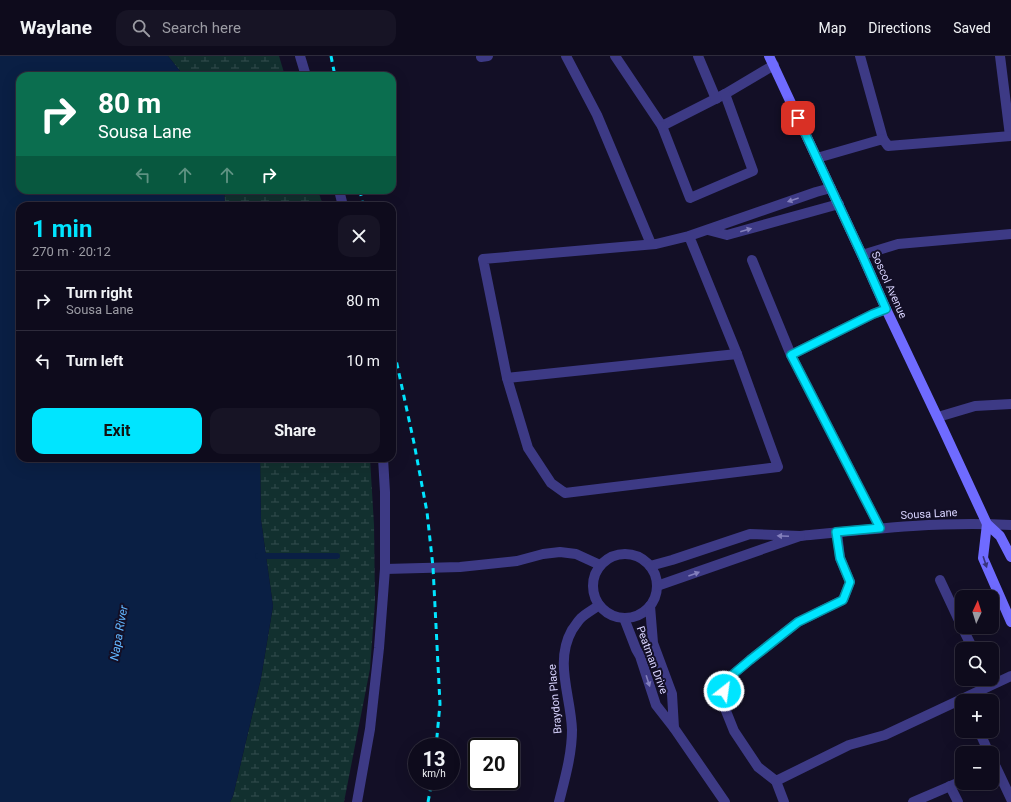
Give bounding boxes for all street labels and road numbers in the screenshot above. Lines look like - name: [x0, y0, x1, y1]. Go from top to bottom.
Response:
- street label: Soscol Avenue: [868, 250, 910, 321]
- street label: Sousa Lane: [900, 506, 958, 522]
- street label: Peatman Drive: [634, 624, 670, 696]
- street label: Braydon Place: [545, 663, 565, 734]

